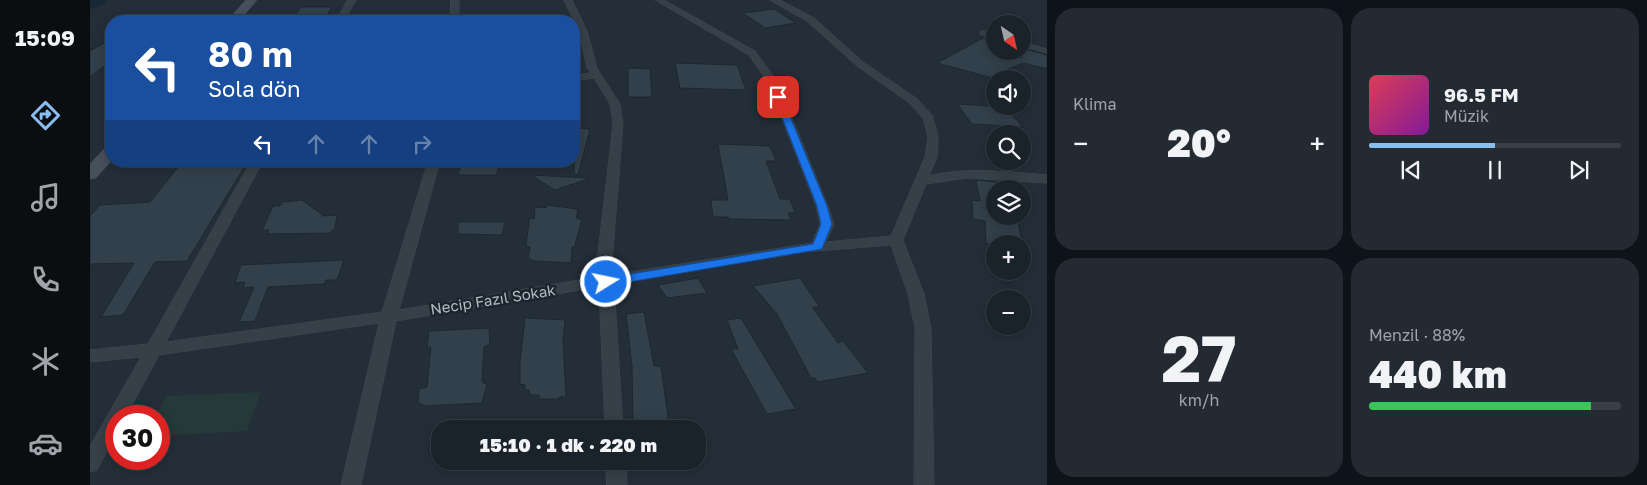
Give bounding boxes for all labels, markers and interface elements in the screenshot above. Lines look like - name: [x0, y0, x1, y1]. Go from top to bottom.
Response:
- north arrow: [986, 15, 1031, 60]
- map controls: [986, 15, 1031, 335]
- text: 15:09: [15, 24, 75, 51]
- text: 80 m: [208, 33, 293, 75]
- icon: left: [125, 35, 190, 100]
- button: sound: [986, 70, 1031, 115]
- text: Sola dön: [208, 75, 301, 102]
- pin: [757, 76, 799, 118]
- icon: arrive: [764, 83, 792, 111]
- text: 96.5 FM: [1444, 83, 1519, 106]
- text: Klima: [1073, 94, 1117, 114]
- icon: directions: [28, 98, 63, 133]
- text: Müzik: [1444, 106, 1489, 126]
- text: 20°: [1167, 120, 1231, 165]
- button: search: [986, 125, 1031, 170]
- text: −: [1073, 127, 1088, 160]
- text: +: [1310, 127, 1325, 160]
- icon: left: [249, 130, 277, 158]
- icon: ahead: [302, 130, 330, 158]
- icon: ahead: [355, 130, 383, 158]
- icon: right: [408, 130, 436, 158]
- icon: previous: [1397, 156, 1425, 184]
- icon: pause: [1481, 156, 1509, 184]
- icon: next: [1565, 156, 1593, 184]
- icon: music: [28, 180, 63, 215]
- button: layers: [986, 180, 1031, 225]
- button: +: [986, 235, 1031, 280]
- position arrow: [579, 255, 631, 307]
- icon: phone: [28, 262, 63, 297]
- street label: Necip Fazıl Sokak: [429, 280, 557, 318]
- button: −: [986, 290, 1031, 335]
- text: 27: [1161, 318, 1237, 396]
- text: Menzil · 88%: [1369, 325, 1465, 345]
- icon: climate: [28, 344, 63, 379]
- text: 440 km: [1369, 351, 1507, 396]
- text: km/h: [1179, 390, 1219, 410]
- speed limit sign: 30: [105, 405, 170, 470]
- icon: car: [28, 426, 63, 461]
- text: 15:10 · 1 dk · 220 m: [480, 433, 657, 456]

